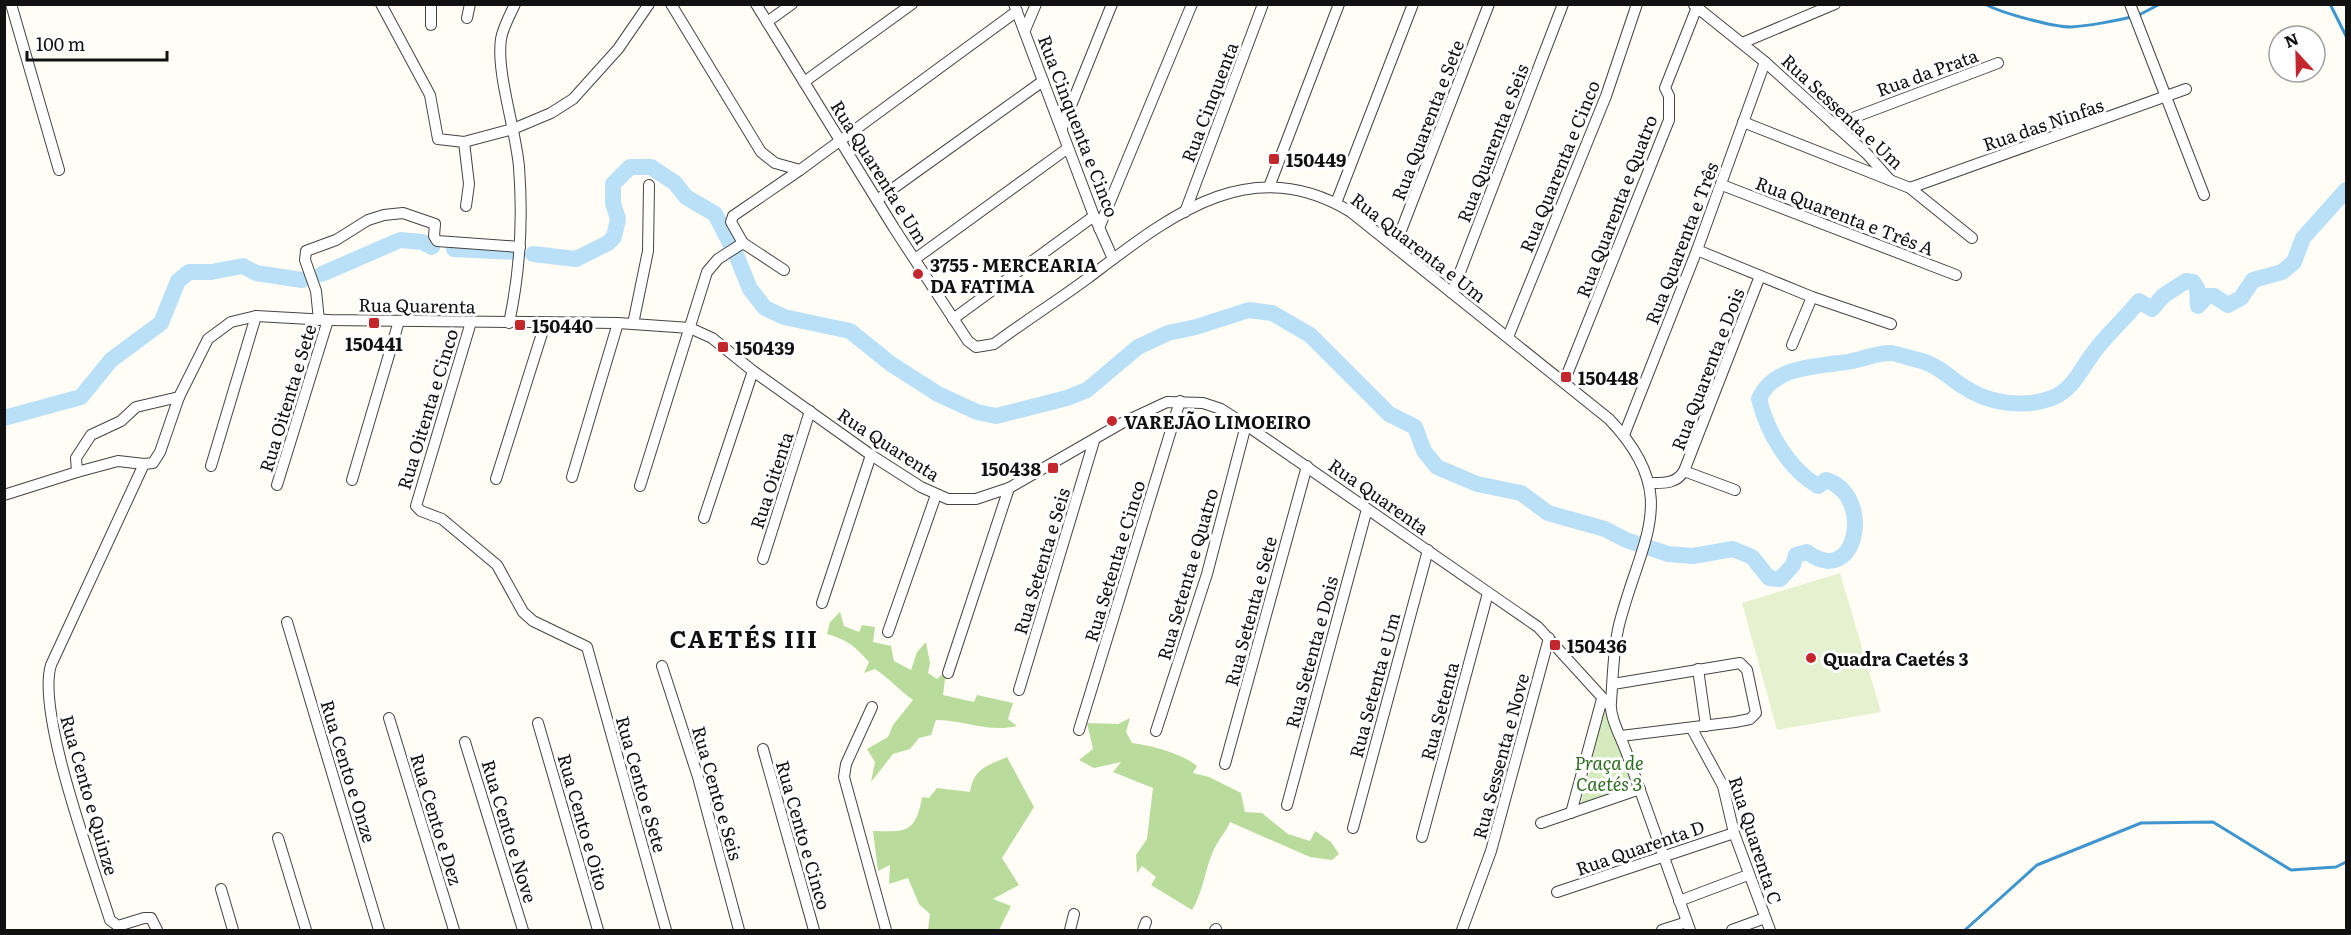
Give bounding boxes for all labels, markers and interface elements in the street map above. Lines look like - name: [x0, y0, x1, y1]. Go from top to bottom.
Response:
- scale bar: [27, 24, 166, 62]
- north arrow: [2267, 24, 2327, 84]
- text: N: [2280, 26, 2302, 53]
- text: 100 m: [36, 30, 85, 57]
- street label: Rua Cinquenta e Cinco: [1032, 31, 1126, 221]
- street label: Rua Quarenta e Sete: [1384, 36, 1470, 204]
- street label: Rua Cinquenta: [1174, 38, 1244, 166]
- street label: Rua da Prata: [1872, 41, 1982, 103]
- street label: Rua Sessenta e Um: [1776, 47, 1910, 175]
- street label: Rua Quarenta e Seis: [1449, 60, 1535, 226]
- street label: Rua Quarenta e Cinco: [1512, 76, 1606, 256]
- street label: Rua das Ninfas: [1979, 91, 2107, 157]
- street label: Rua Quarenta e Um: [825, 95, 935, 249]
- street label: Rua Quarenta e Quatro: [1569, 111, 1663, 301]
- place label: 150449: [1286, 146, 1346, 173]
- marker: 150449: [1267, 152, 1281, 166]
- street label: Rua Quarenta e Três: [1638, 158, 1724, 328]
- street label: Rua Quarenta e Três A: [1752, 169, 1938, 261]
- street label: Rua Quarenta e Um: [1345, 185, 1493, 309]
- place label: 3755 - MERCEARIA DA FATIMA: [930, 251, 1098, 299]
- marker: 3755 - MERCEARIA DA FATIMA: [911, 267, 925, 281]
- street label: Rua Quarenta e Dois: [1664, 284, 1750, 454]
- street label: Rua Quarenta: [358, 290, 476, 320]
- place label: 150440: [532, 312, 593, 339]
- marker: 150441: [367, 316, 381, 330]
- marker: 150440: [513, 318, 527, 332]
- street label: Rua Oitenta e Sete: [252, 321, 322, 475]
- street label: Rua Oitenta e Cinco: [390, 325, 464, 493]
- place label: 150441: [345, 330, 403, 357]
- place label: 150439: [735, 334, 795, 361]
- marker: 150439: [716, 340, 730, 354]
- place label: 150448: [1578, 364, 1639, 391]
- marker: 150448: [1559, 370, 1573, 384]
- street label: Rua Quarenta: [832, 401, 946, 487]
- place label: VAREJÃO LIMOEIRO: [1124, 408, 1311, 435]
- marker: VAREJÃO LIMOEIRO: [1105, 414, 1119, 428]
- street label: Rua Oitenta: [743, 428, 799, 532]
- street label: Rua Quarenta: [1323, 451, 1435, 541]
- place label: 150438: [981, 455, 1041, 482]
- marker: 150438: [1046, 461, 1060, 475]
- street label: Rua Setenta e Cinco: [1077, 477, 1151, 645]
- street label: Rua Setenta e Seis: [1006, 484, 1076, 638]
- street label: Rua Setenta e Quatro: [1150, 485, 1224, 663]
- street label: Rua Setenta e Sete: [1217, 533, 1283, 689]
- street label: Rua Setenta e Dois: [1278, 573, 1344, 731]
- street label: Rua Setenta e Um: [1342, 609, 1406, 761]
- district label: CAETÉS III: [670, 620, 819, 655]
- place label: 150436: [1567, 632, 1627, 659]
- marker: 150436: [1548, 638, 1562, 652]
- place label: Quadra Caetés 3: [1823, 645, 1968, 672]
- marker: Quadra Caetés 3: [1804, 651, 1818, 665]
- street label: Rua Setenta: [1413, 658, 1465, 763]
- street label: Rua Sessenta e Nove: [1465, 670, 1535, 842]
- street label: Rua Cento e Onze: [314, 696, 384, 846]
- street label: Rua Cento e Quinze: [54, 712, 126, 878]
- street label: Rua Cento e Sete: [610, 713, 674, 855]
- street label: Rua Cento e Seis: [686, 723, 750, 863]
- park label: Praça de Caetés 3: [1574, 749, 1644, 797]
- street label: Rua Cento e Dez: [404, 750, 470, 888]
- street label: Rua Cento e Oito: [552, 750, 616, 894]
- street label: Rua Cento e Nove: [475, 756, 545, 906]
- street label: Rua Cento e Cinco: [770, 757, 838, 913]
- street label: Rua Quarenta C: [1723, 772, 1789, 908]
- street label: Rua Quarenta D: [1572, 812, 1708, 882]

